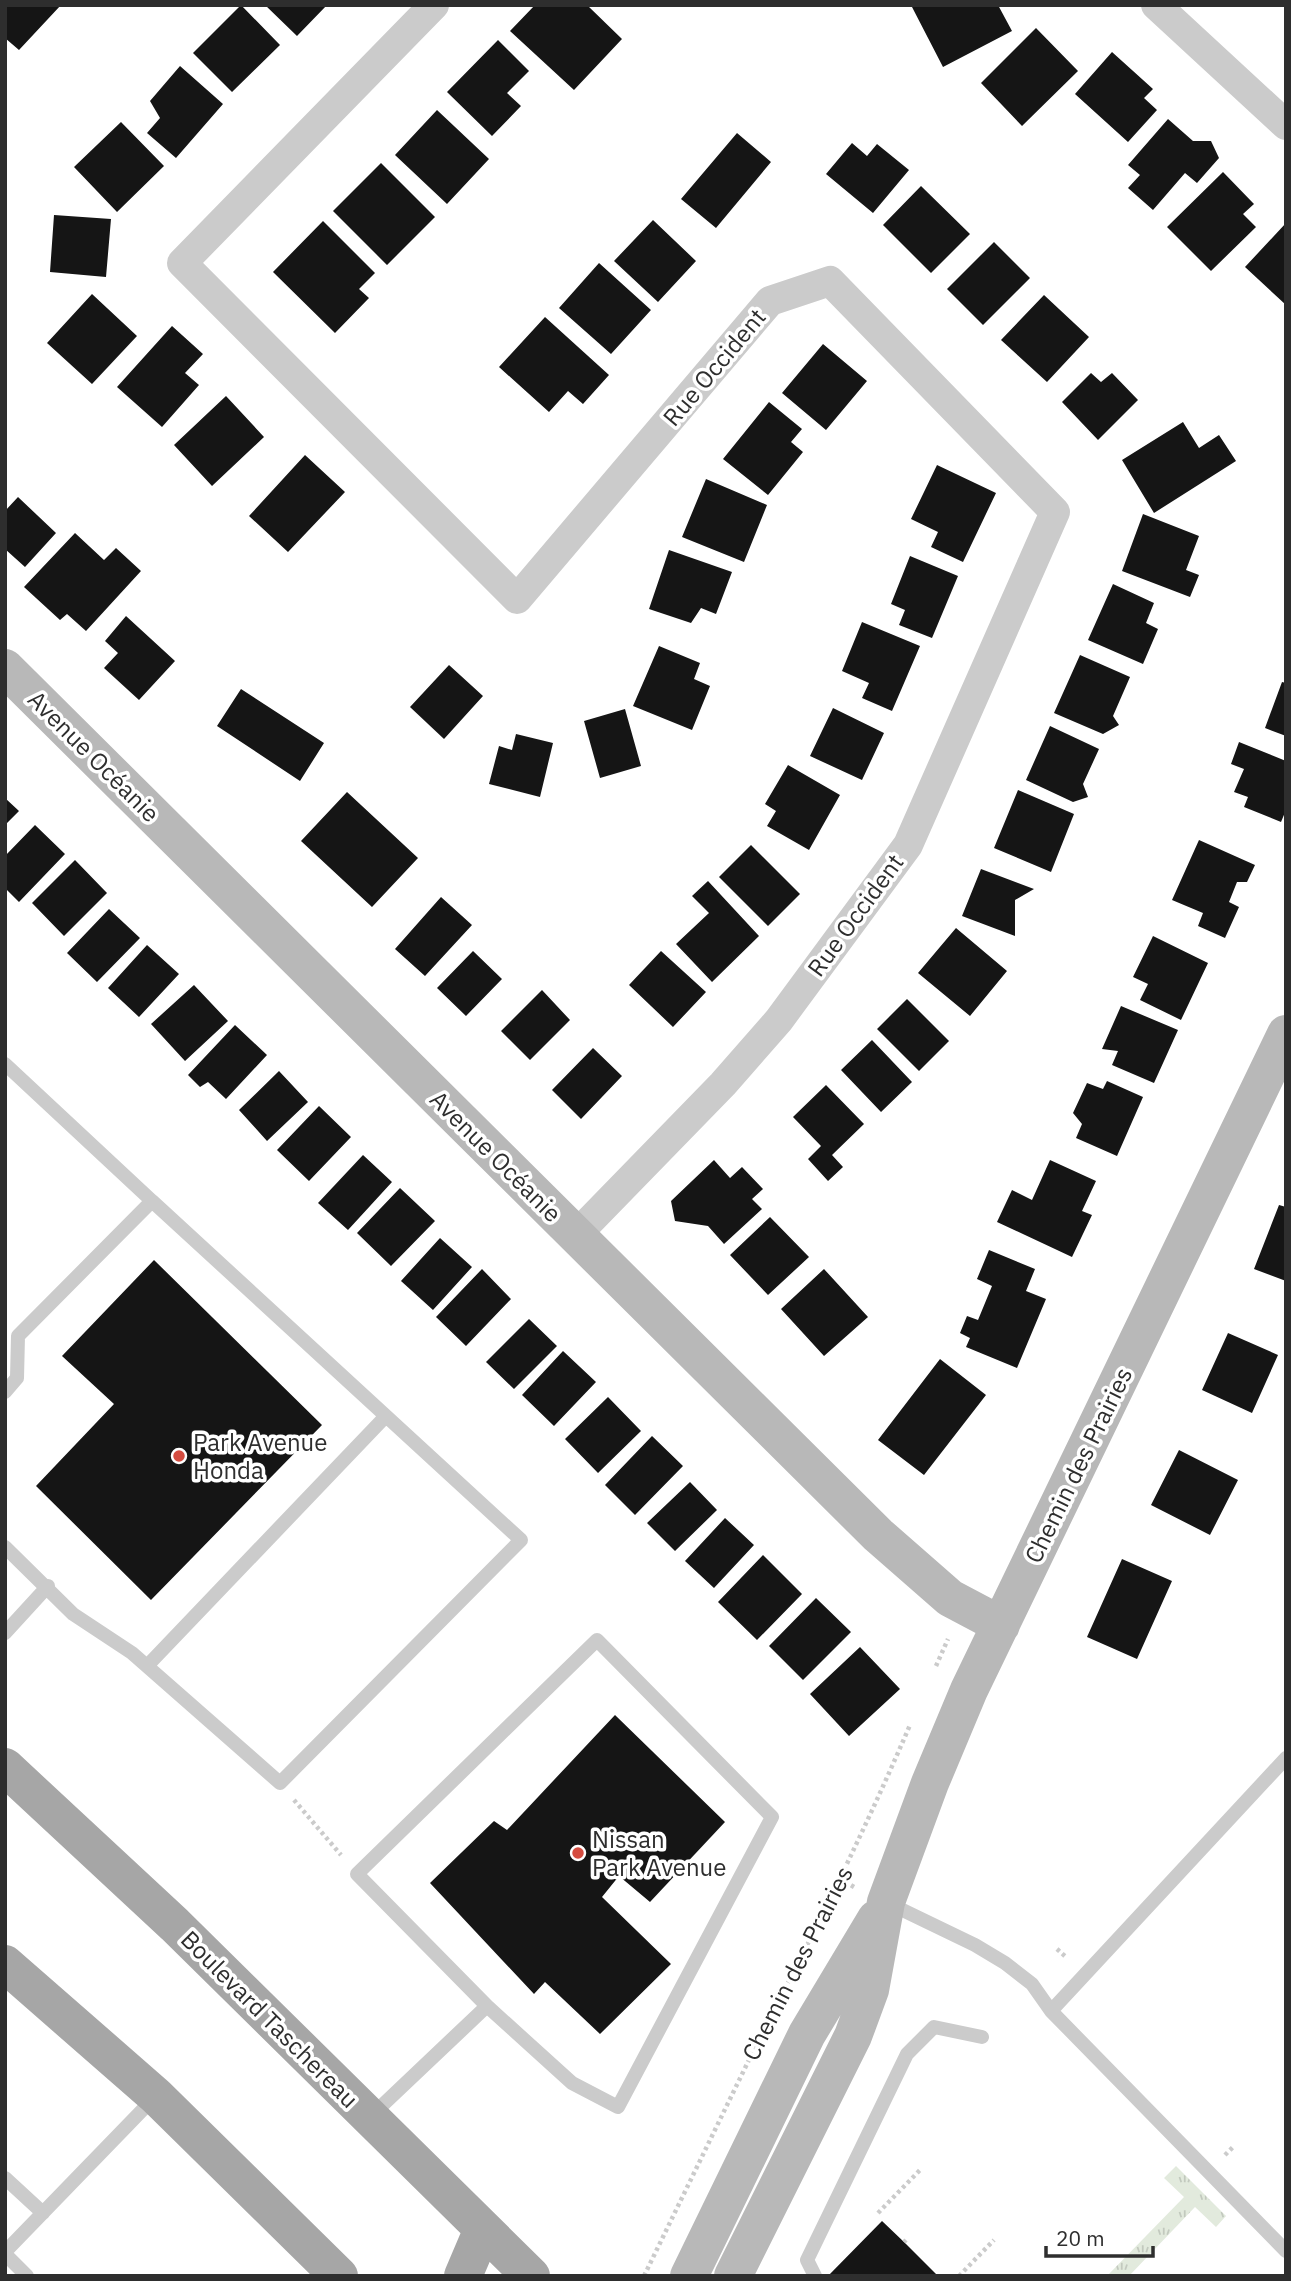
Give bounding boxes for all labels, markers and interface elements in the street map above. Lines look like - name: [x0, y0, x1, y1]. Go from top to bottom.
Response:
- street label: Rue Occident: [655, 302, 773, 432]
- street label: Avenue Océanie: [21, 683, 167, 829]
- street label: Rue Occident: [800, 847, 910, 983]
- street label: Avenue Océanie: [423, 1083, 569, 1229]
- street label: Chemin des Prairies: [1017, 1362, 1139, 1568]
- place label: Park Avenue Honda: [193, 1426, 327, 1486]
- marker: Park Avenue Honda: [171, 1448, 187, 1464]
- place label: Nissan Park Avenue: [592, 1823, 726, 1883]
- marker: Nissan Park Avenue: [570, 1845, 586, 1861]
- street label: Chemin des Prairies: [734, 1860, 860, 2066]
- street label: Boulevard Taschereau: [174, 1923, 366, 2115]
- scale bar: [1046, 2214, 1153, 2258]
- text: 20 m: [1056, 2224, 1105, 2252]

